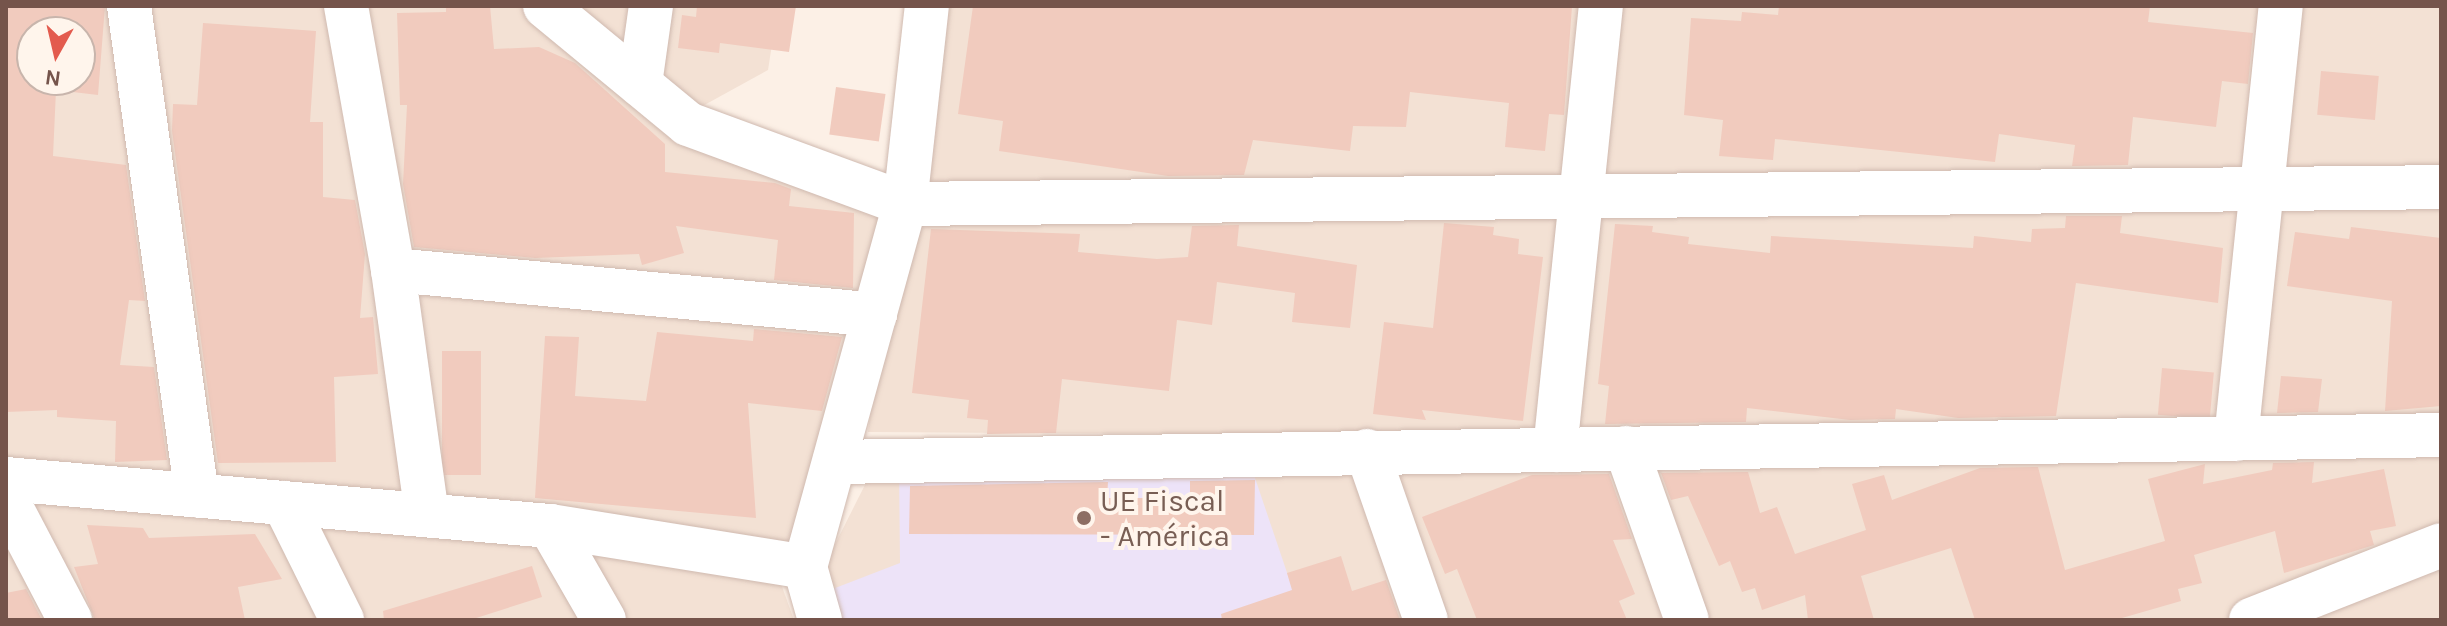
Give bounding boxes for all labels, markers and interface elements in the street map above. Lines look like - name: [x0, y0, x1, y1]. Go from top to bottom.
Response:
- north arrow: [16, 16, 96, 96]
- text: N: [43, 64, 63, 92]
- place label: UE Fiscal - América: [1100, 483, 1230, 554]
- marker: UE Fiscal - América: [1075, 509, 1093, 527]

